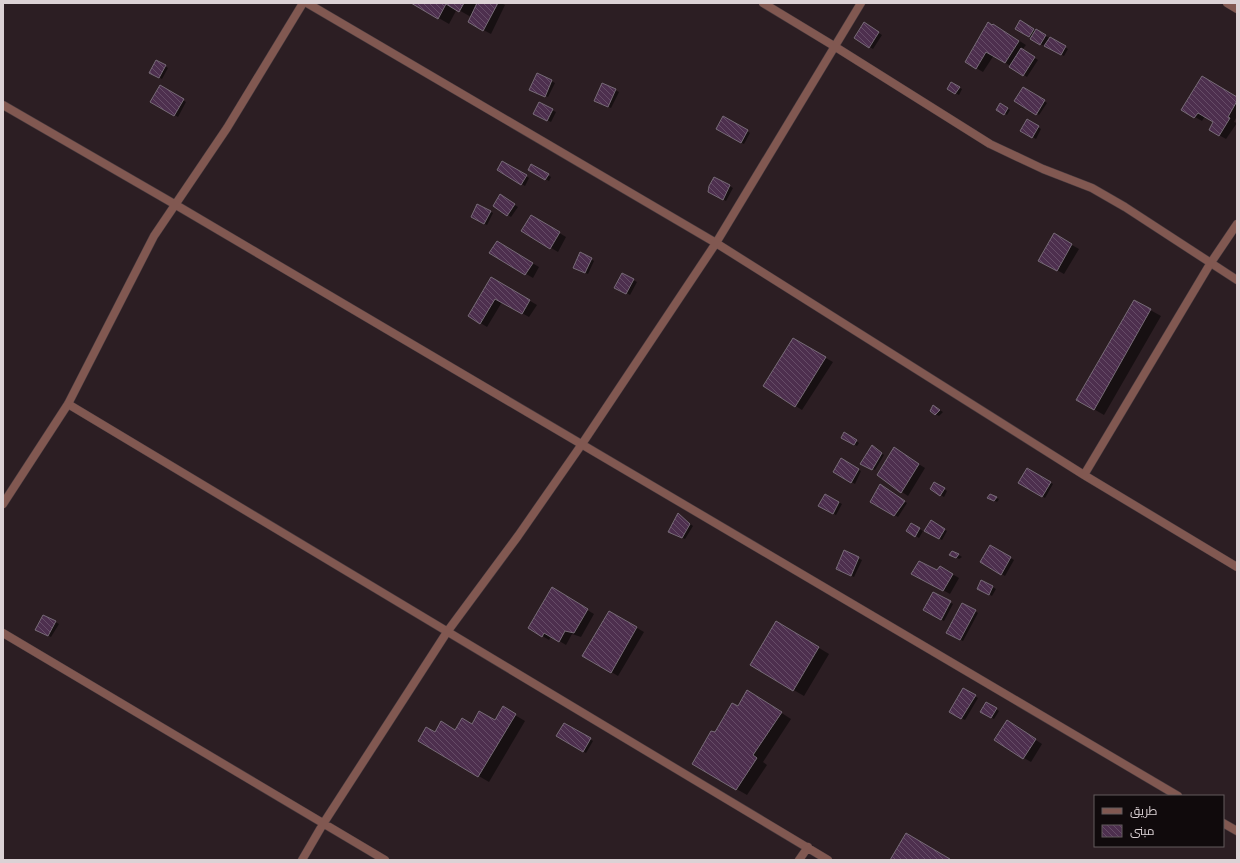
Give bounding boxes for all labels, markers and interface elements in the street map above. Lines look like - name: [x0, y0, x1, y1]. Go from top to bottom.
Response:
- legend: [1094, 795, 1224, 847]
- text: طريق: [1130, 804, 1158, 818]
- text: مبنى: [1130, 824, 1155, 838]

